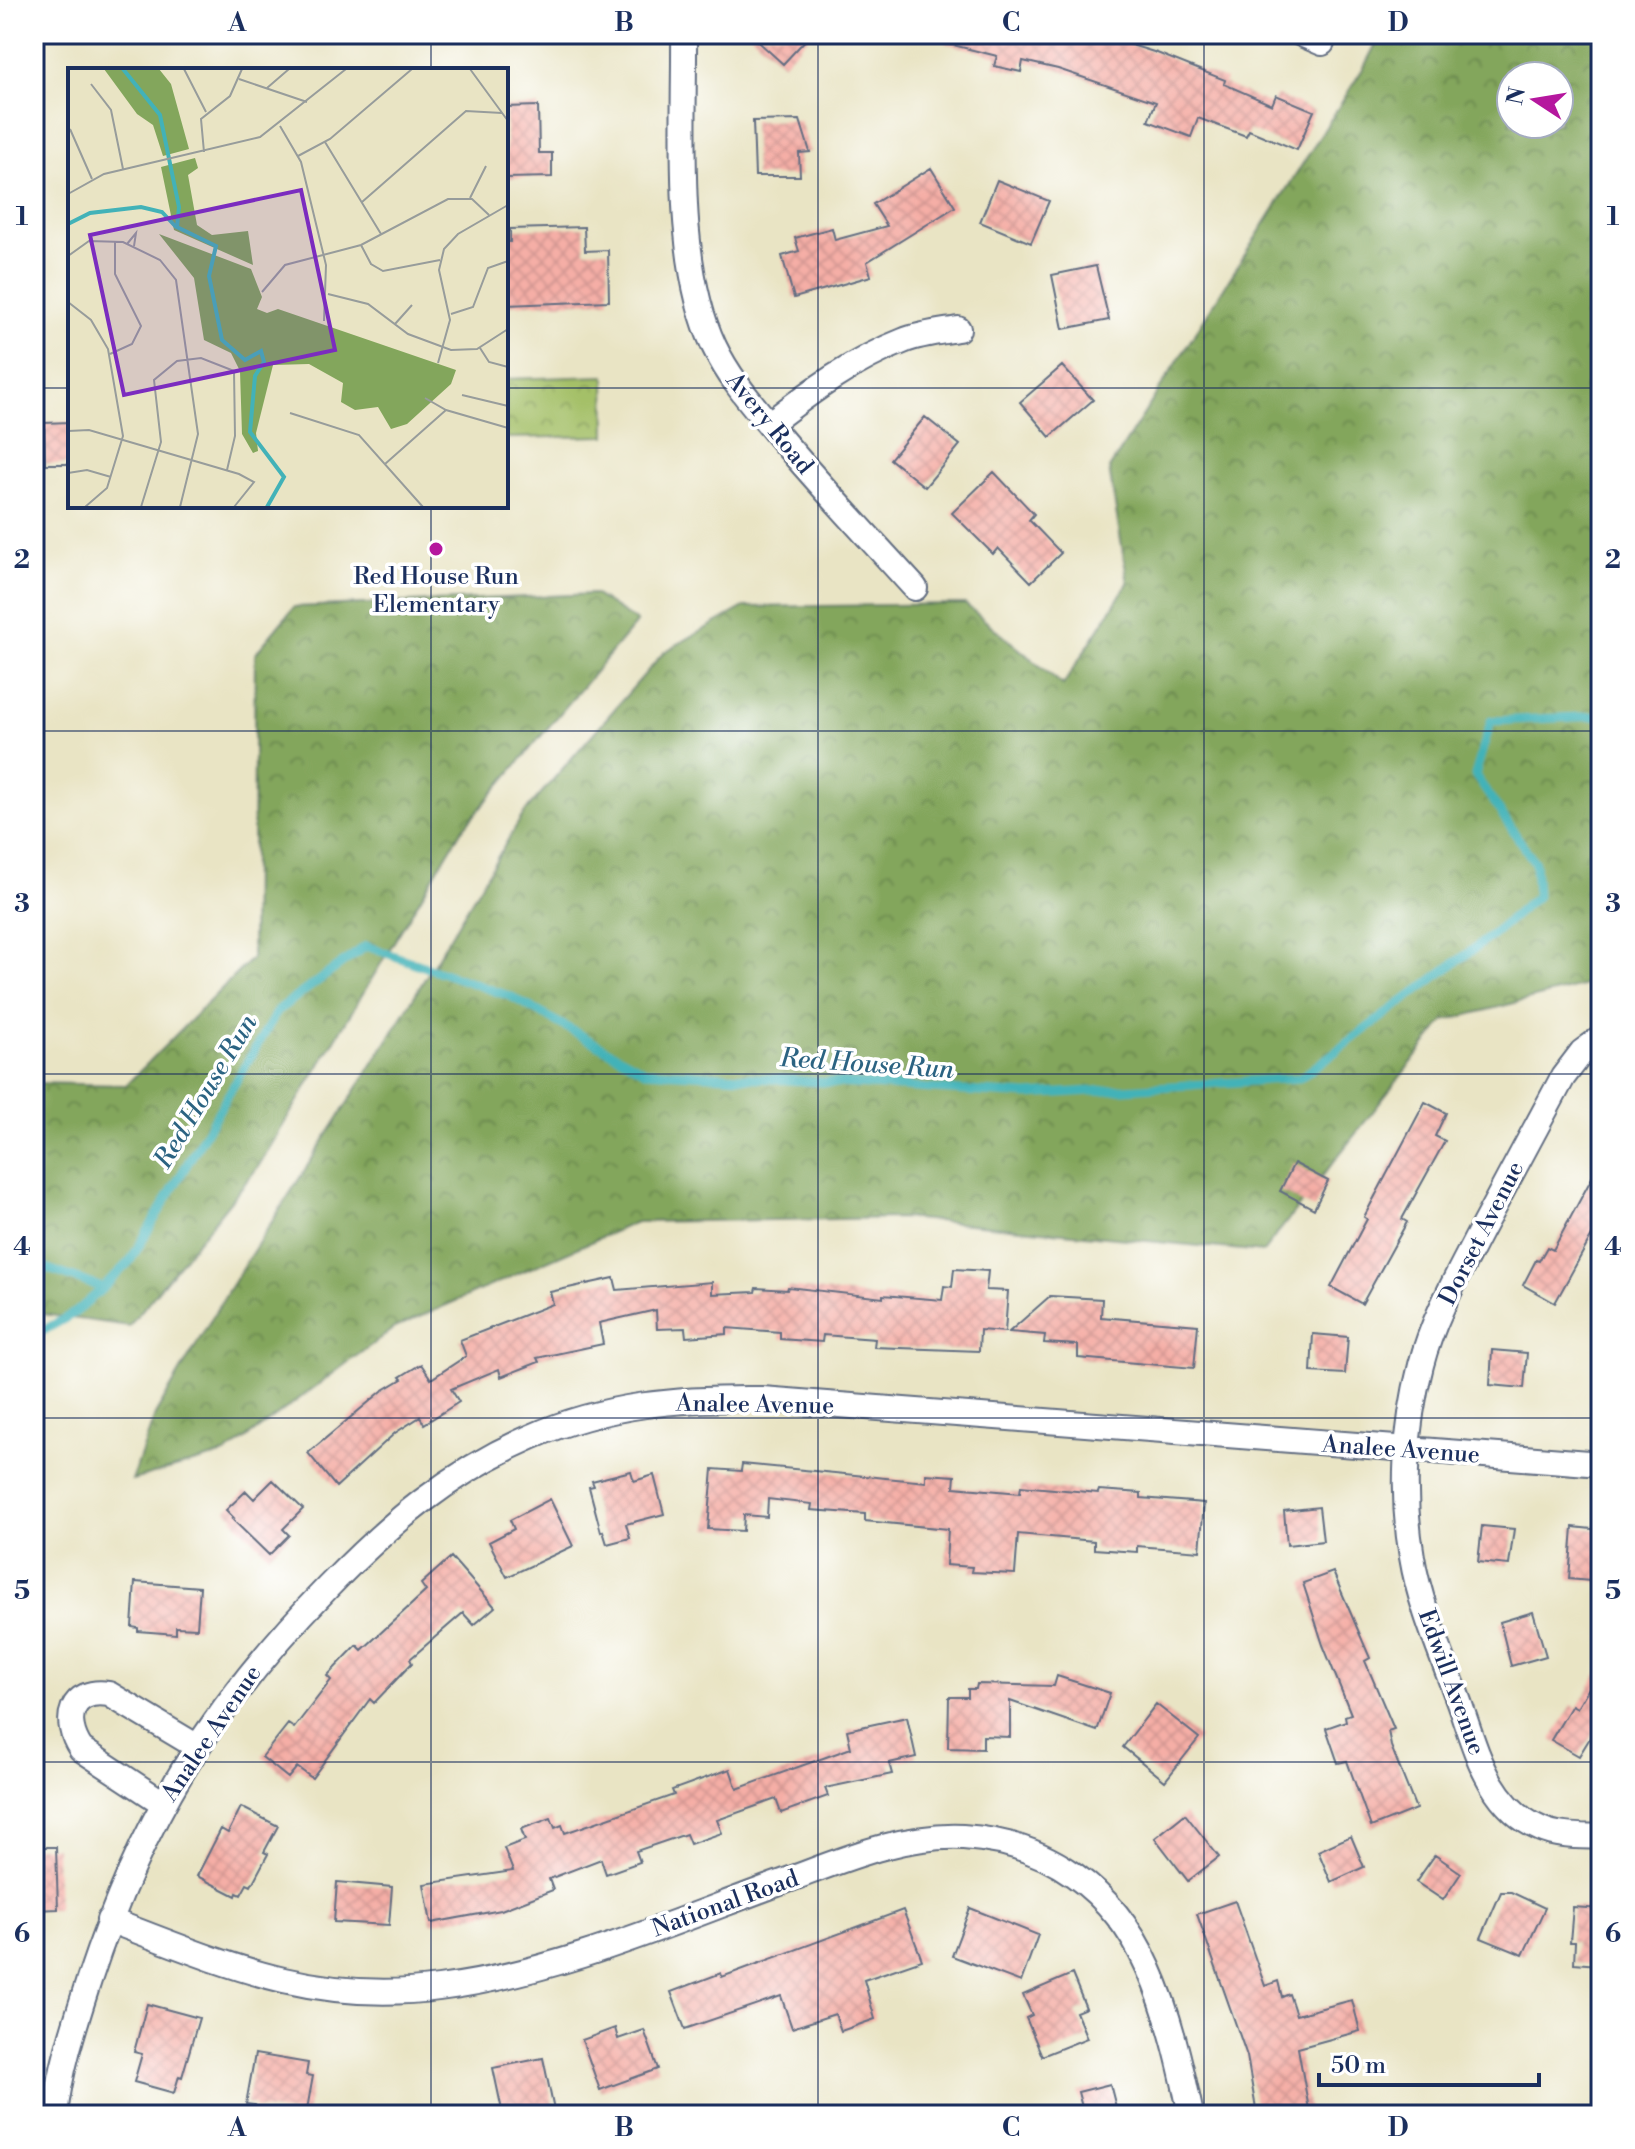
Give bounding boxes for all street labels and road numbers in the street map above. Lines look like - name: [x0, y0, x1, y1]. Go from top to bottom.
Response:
- street label: Avery Road: [718, 366, 820, 481]
- street label: Dorset Avenue: [1433, 1156, 1531, 1311]
- street label: Analee Avenue: [675, 1389, 834, 1421]
- street label: Analee Avenue: [1320, 1429, 1481, 1470]
- street label: Edwill Avenue: [1411, 1605, 1491, 1759]
- street label: Analee Avenue: [155, 1660, 269, 1808]
- street label: National Road: [648, 1863, 803, 1944]

